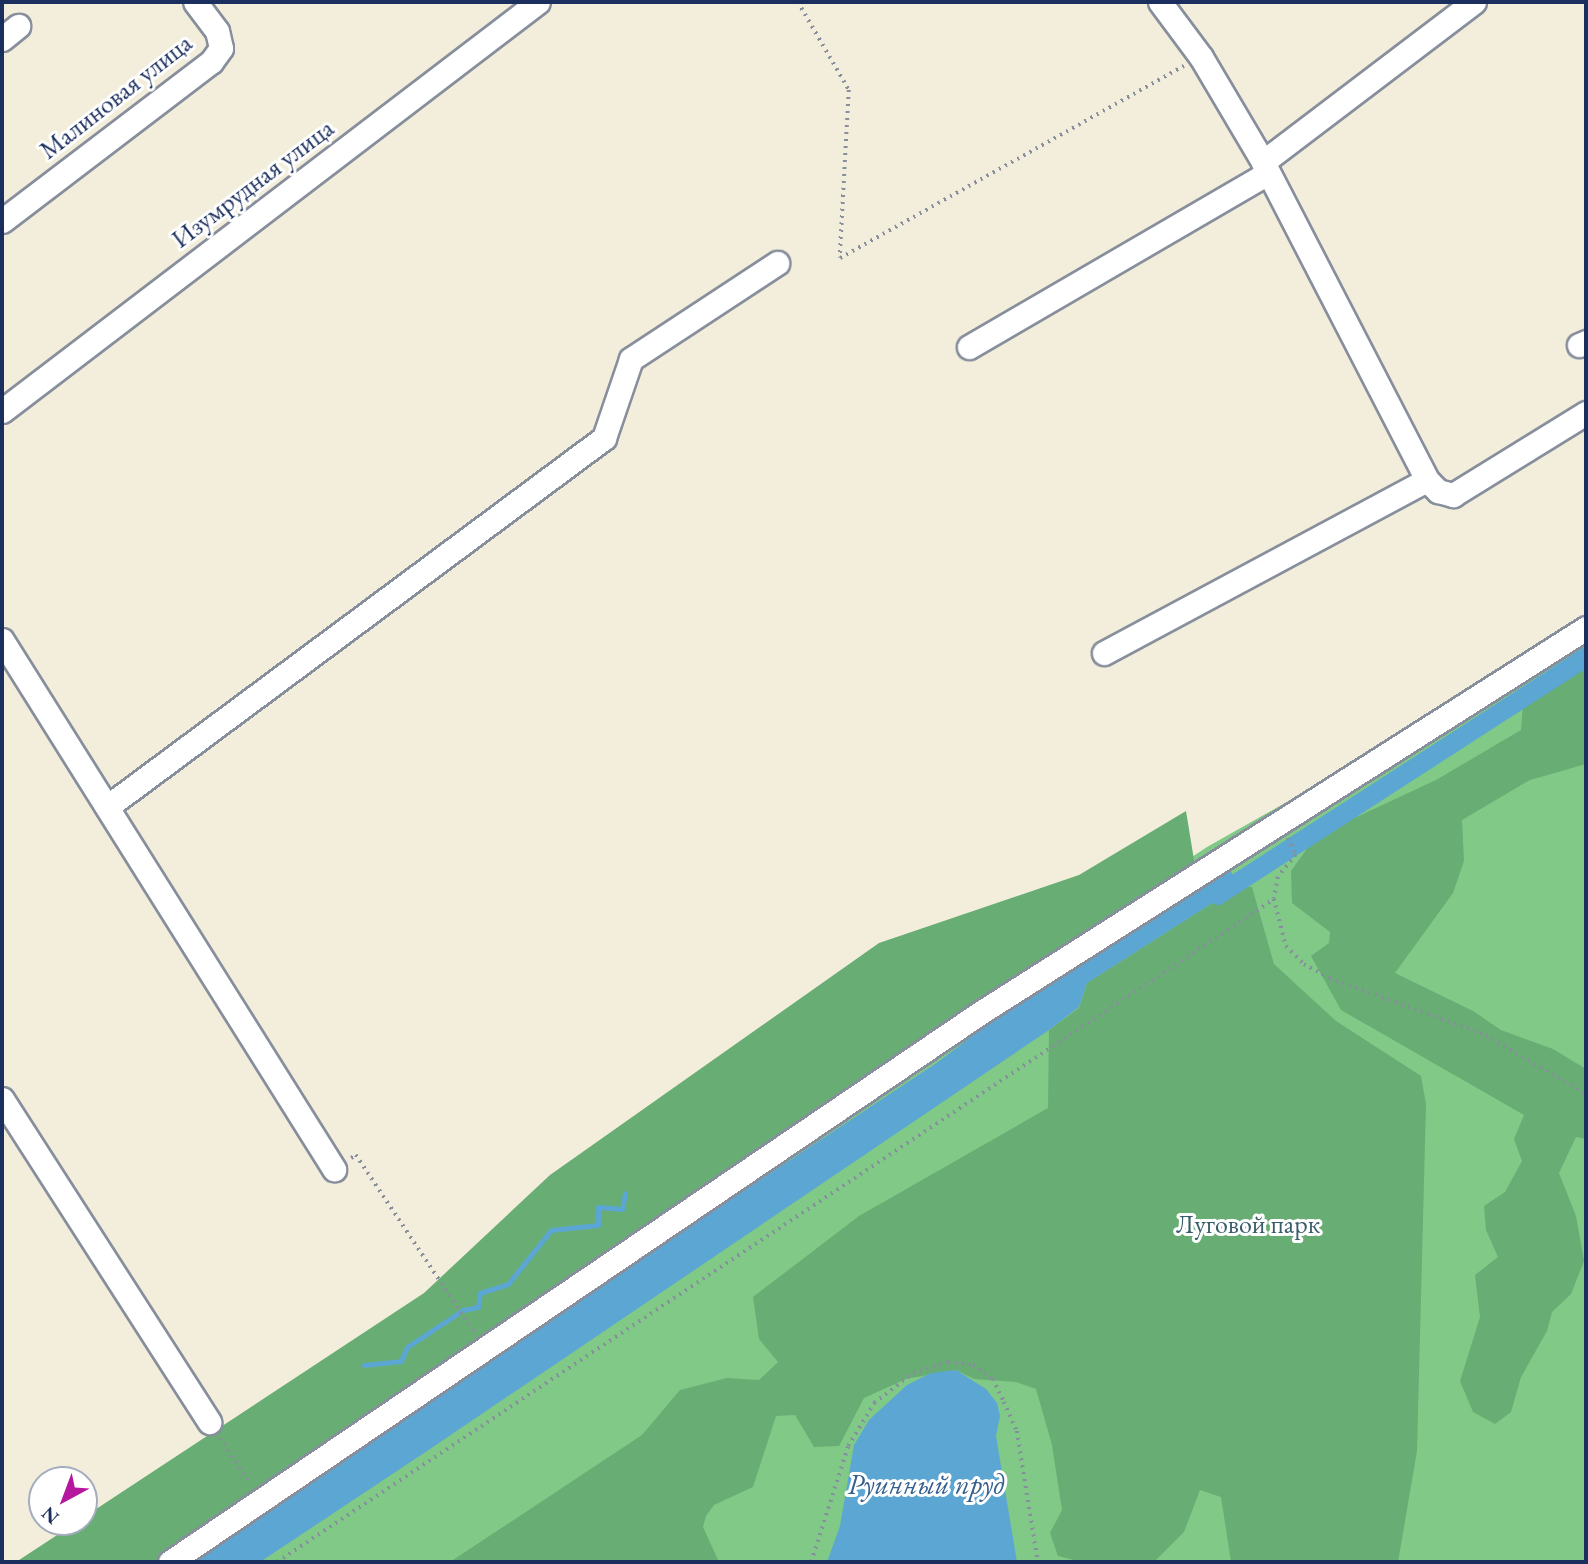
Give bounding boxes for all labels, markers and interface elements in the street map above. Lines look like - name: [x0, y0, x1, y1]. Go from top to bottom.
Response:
- street label: Малиновая улица: [34, 28, 198, 166]
- street label: Изумрудная улица: [166, 113, 340, 255]
- park label: Луговой парк: [1176, 1209, 1320, 1241]
- north arrow: [28, 1466, 98, 1536]
- water label: Руинный пруд: [848, 1467, 1004, 1501]
- text: N: [36, 1501, 64, 1530]

